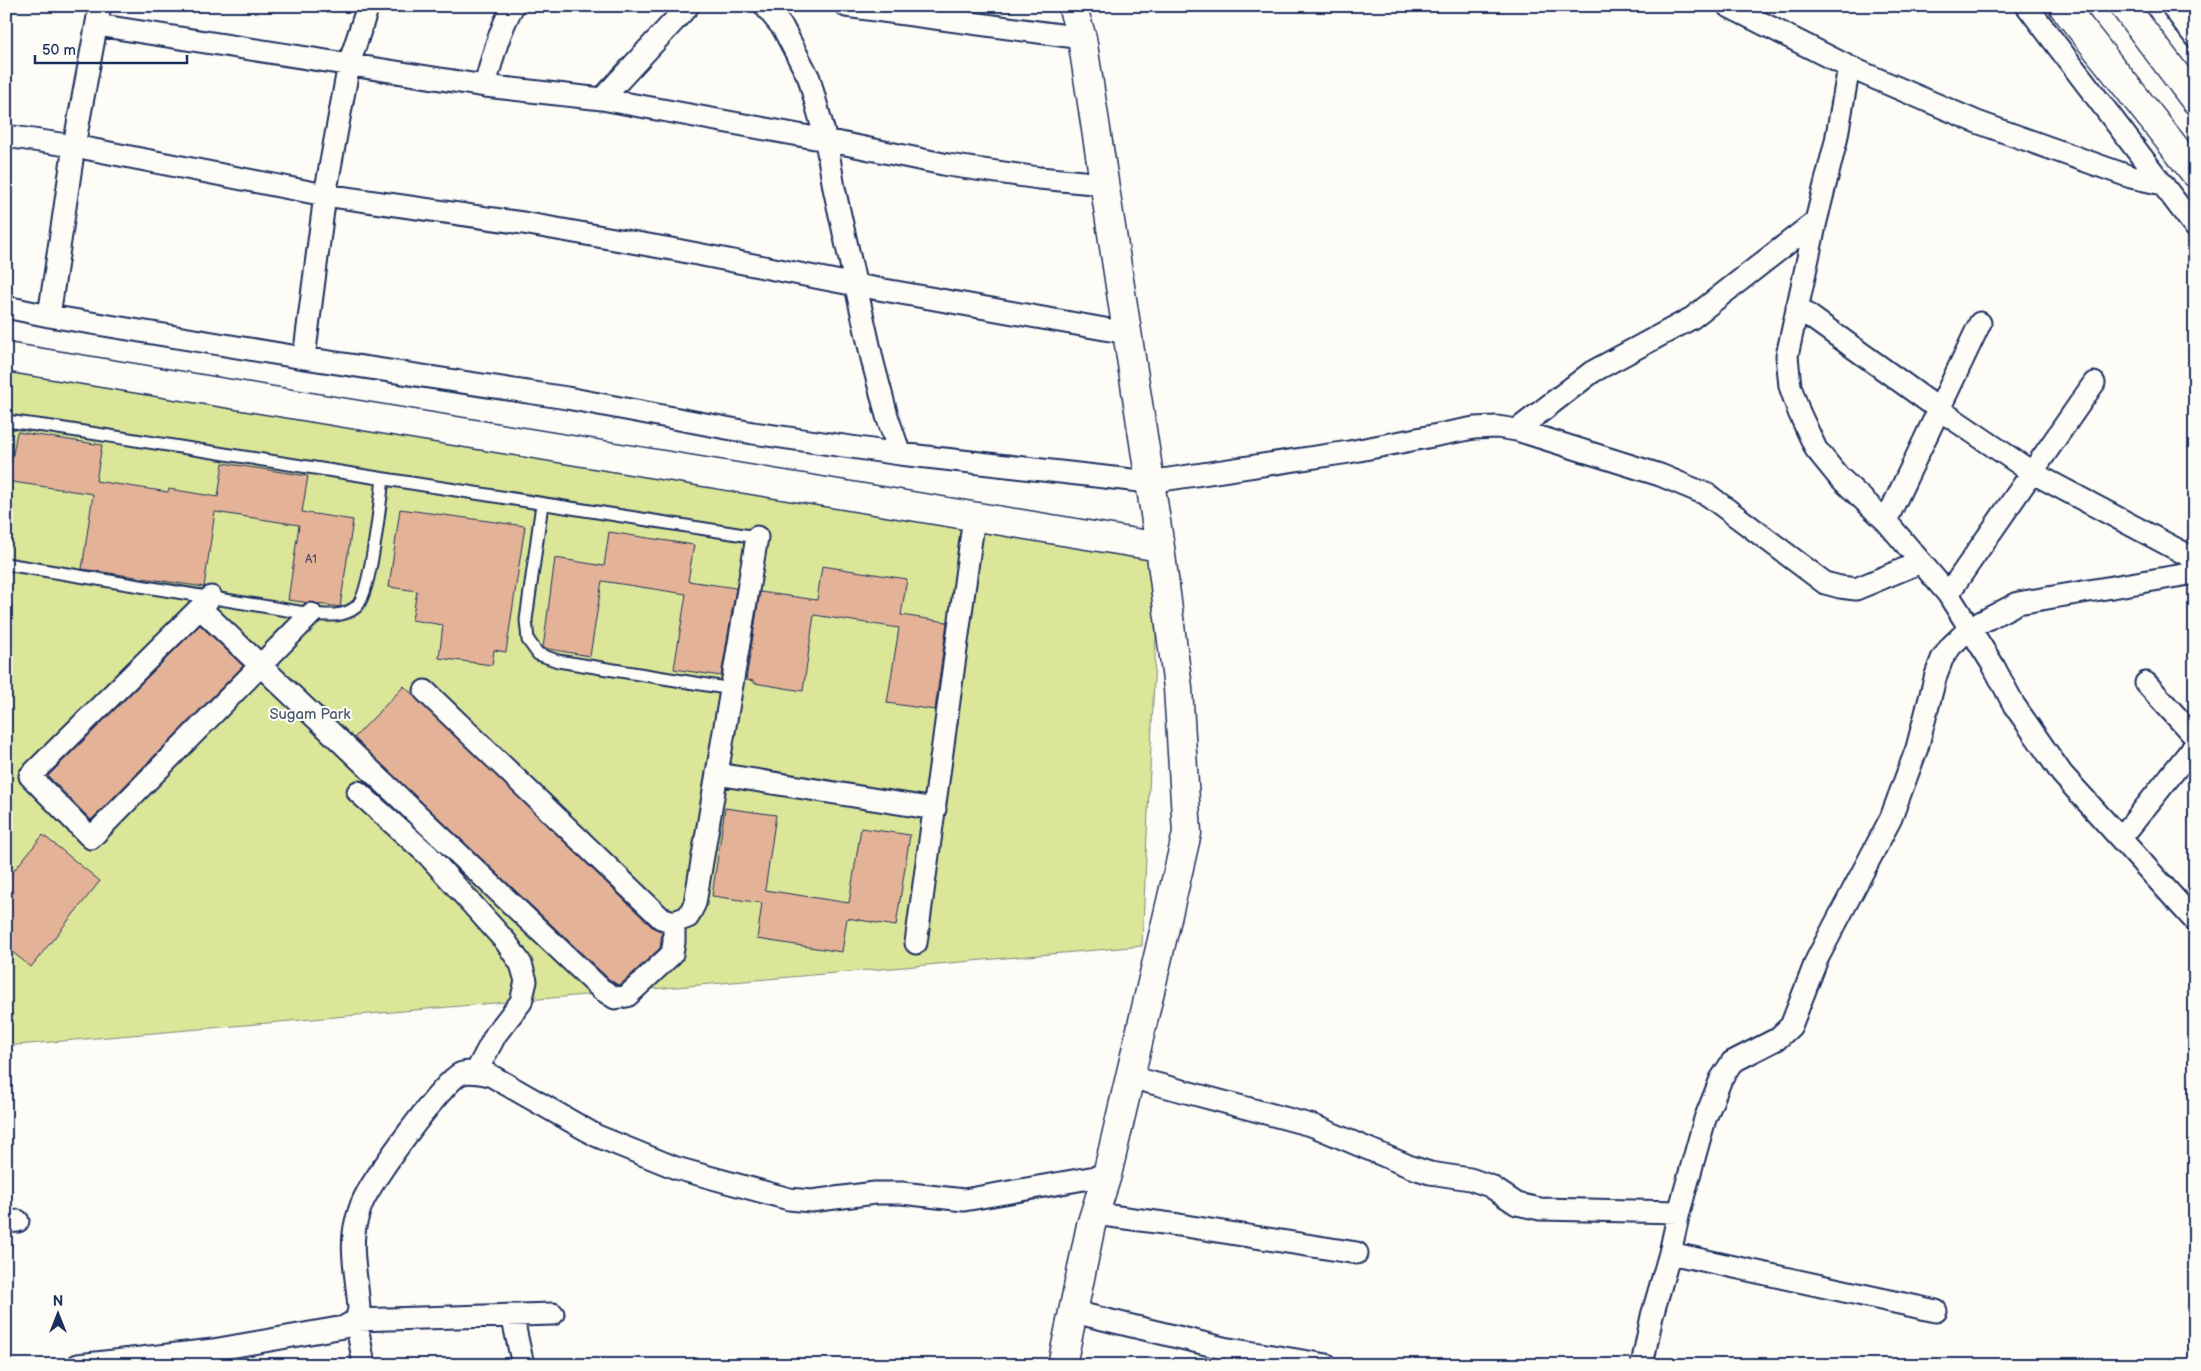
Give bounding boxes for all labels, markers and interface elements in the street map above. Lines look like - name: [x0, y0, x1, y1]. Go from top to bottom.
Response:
- scale bar: [35, 32, 188, 64]
- text: 50 m: [42, 41, 76, 60]
- house number: A1: [305, 552, 317, 567]
- park label: Sugam Park: [269, 705, 351, 724]
- north arrow: [32, 1288, 82, 1338]
- text: N: [53, 1293, 63, 1310]

